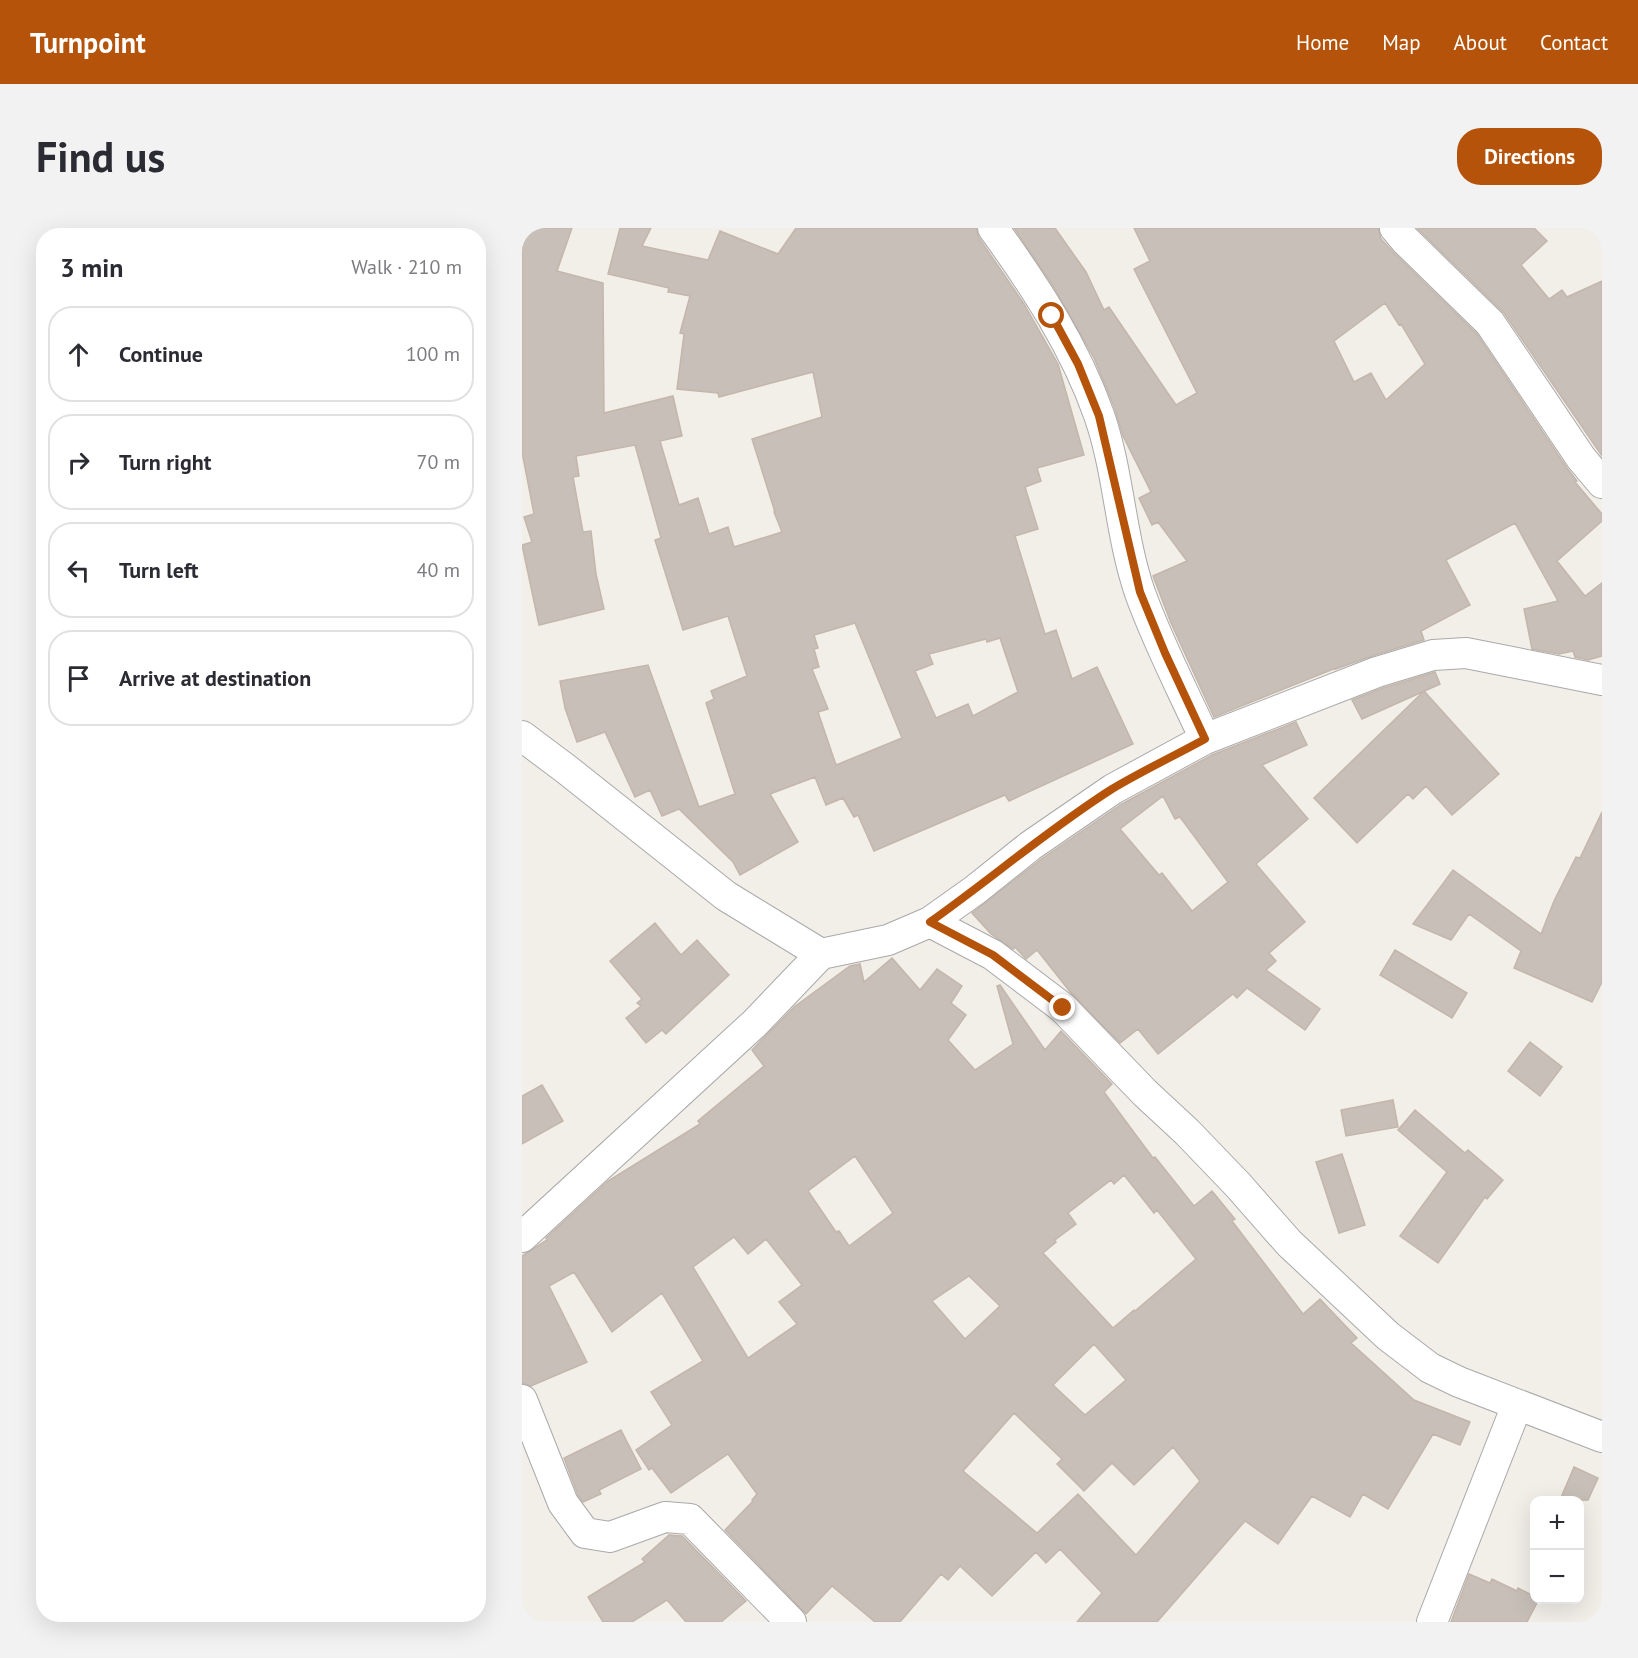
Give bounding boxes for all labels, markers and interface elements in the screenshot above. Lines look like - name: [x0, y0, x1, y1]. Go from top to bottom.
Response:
- text: Turnpoint: [30, 24, 146, 61]
- text: Home: [1296, 29, 1349, 56]
- text: Map: [1382, 29, 1421, 56]
- text: About: [1454, 29, 1507, 56]
- text: Contact: [1540, 29, 1608, 56]
- button: Directions: [1457, 128, 1602, 185]
- text: Find us: [36, 129, 165, 184]
- text: 3 min: [60, 251, 123, 284]
- text: Walk · 210 m: [351, 254, 462, 280]
- route start: [1038, 302, 1064, 328]
- icon: ahead: [62, 338, 95, 371]
- text: Continue: [119, 340, 203, 368]
- text: 100 m: [406, 341, 460, 367]
- icon: right: [62, 446, 95, 479]
- text: Turn right: [119, 448, 211, 476]
- text: 70 m: [417, 449, 460, 475]
- icon: left: [62, 554, 95, 587]
- text: Turn left: [119, 556, 199, 584]
- text: 40 m: [417, 557, 460, 583]
- icon: arrive: [62, 662, 95, 695]
- text: Arrive at destination: [119, 664, 311, 692]
- route end: [1049, 994, 1075, 1020]
- map controls: [1530, 1496, 1584, 1604]
- button: +: [1530, 1496, 1584, 1550]
- button: −: [1530, 1550, 1584, 1604]

